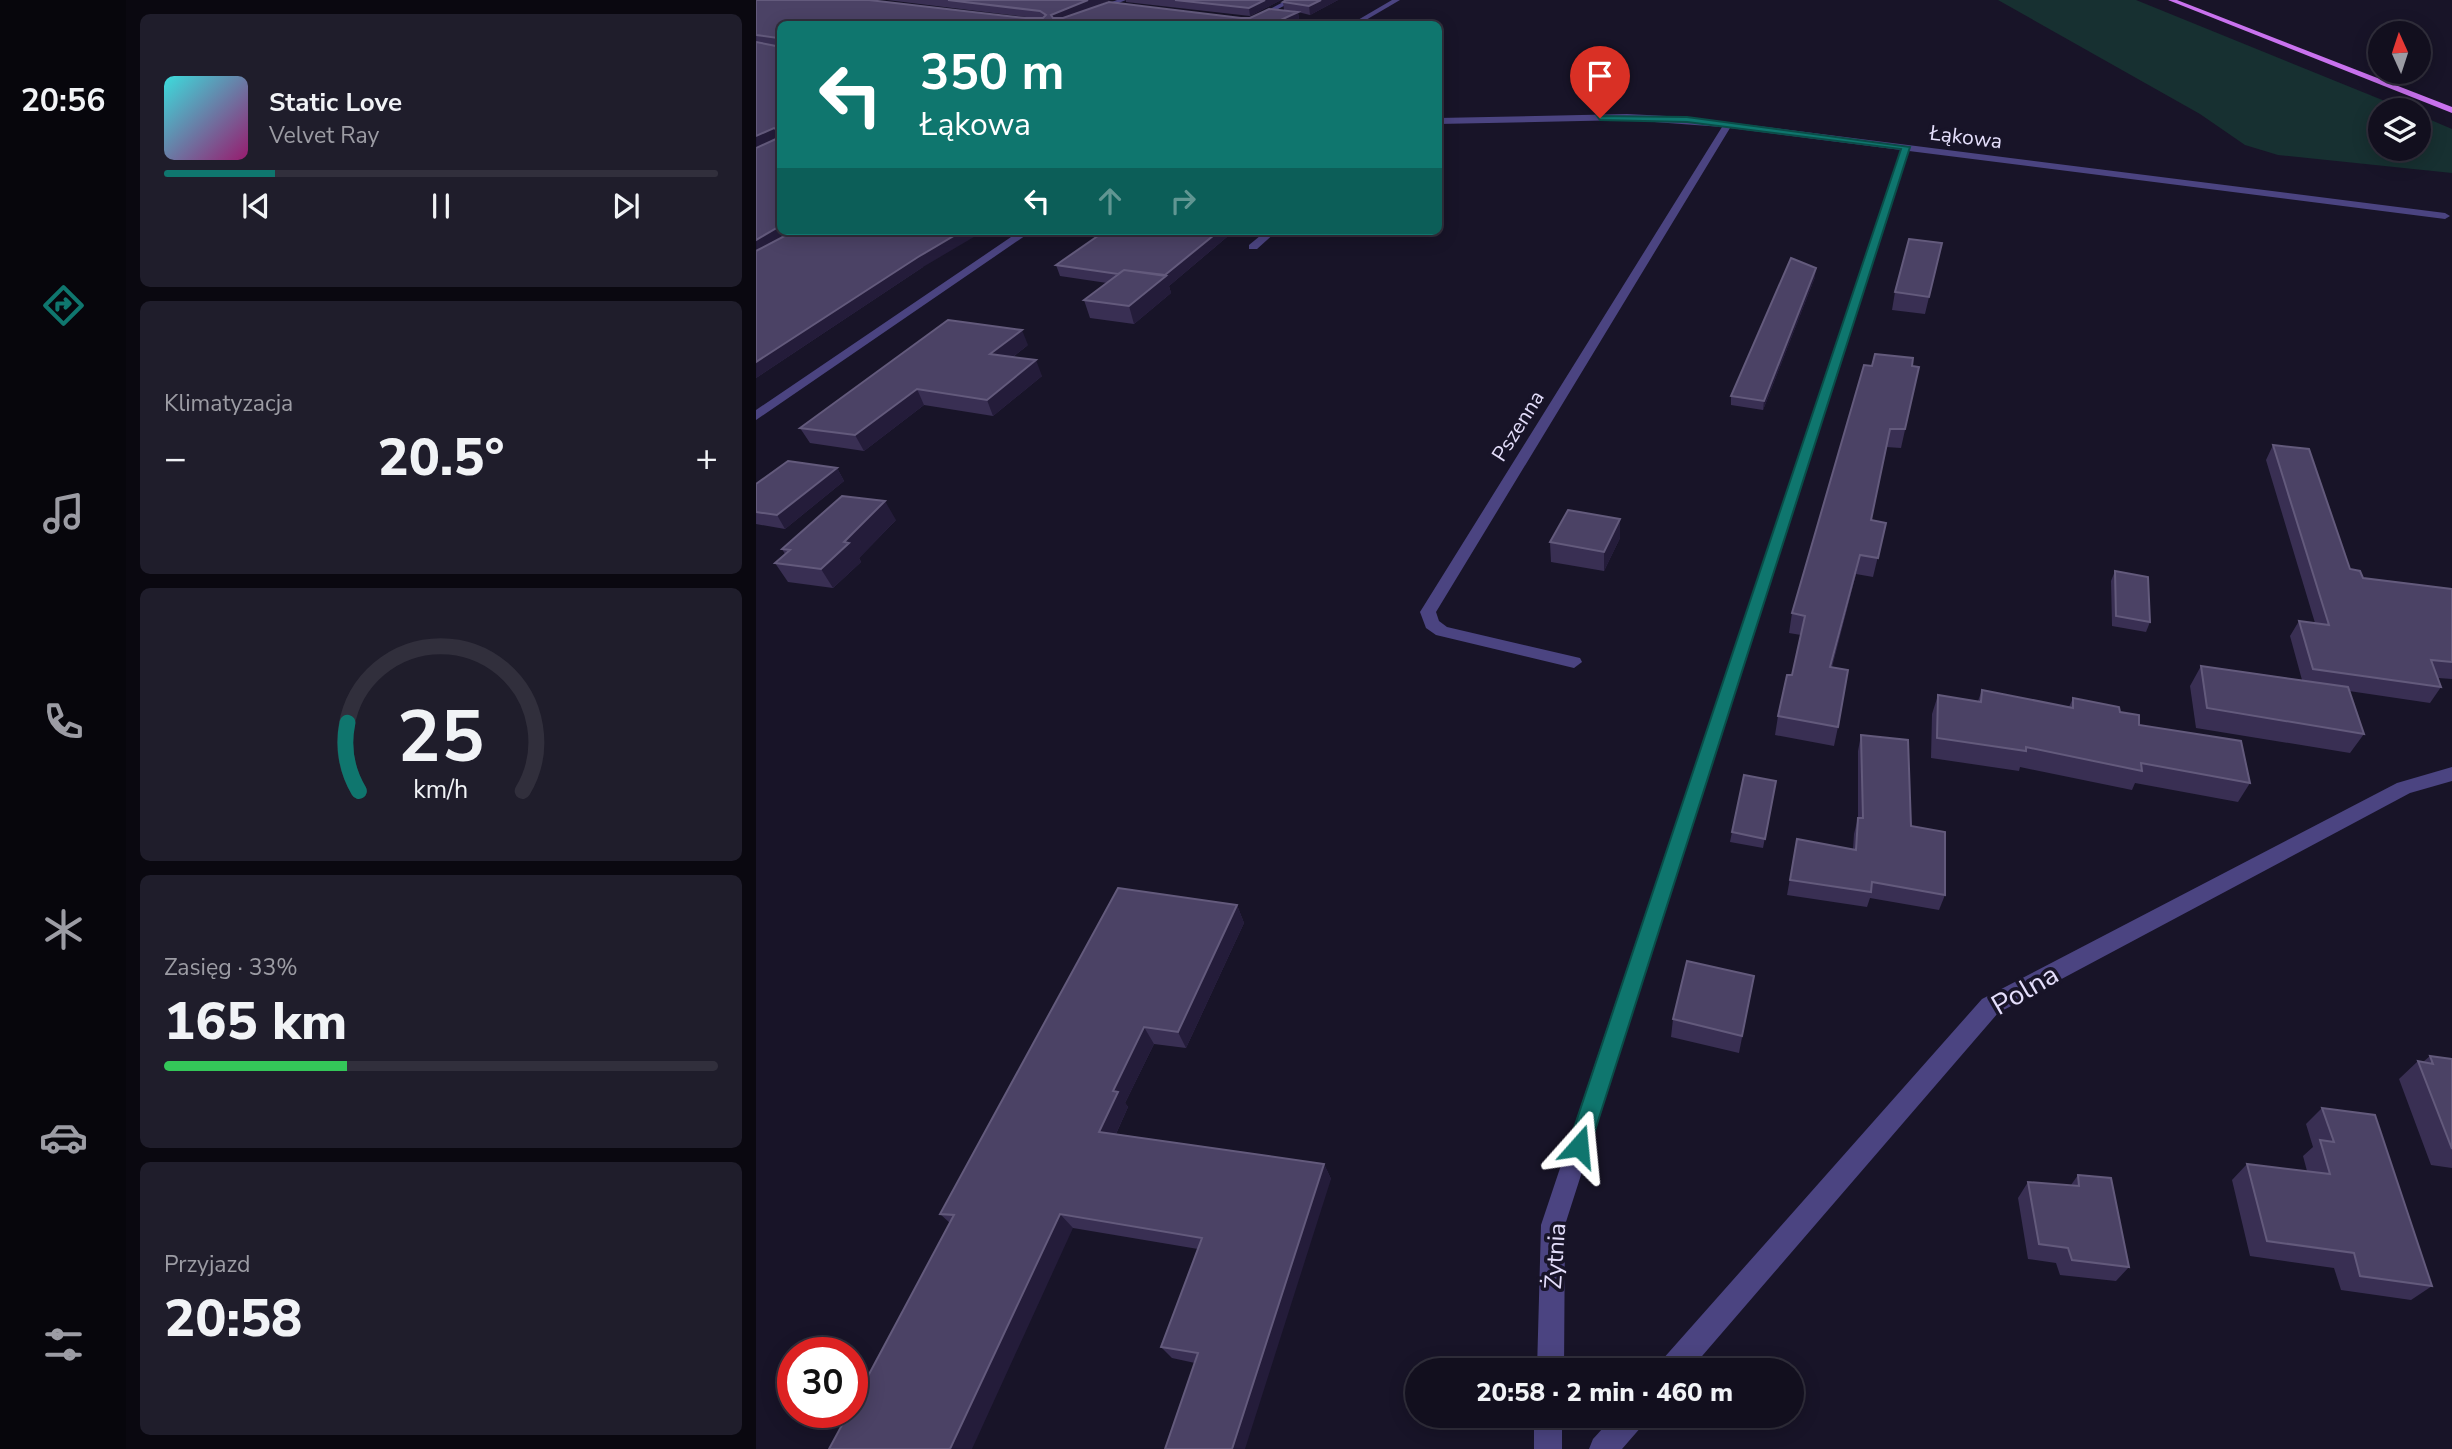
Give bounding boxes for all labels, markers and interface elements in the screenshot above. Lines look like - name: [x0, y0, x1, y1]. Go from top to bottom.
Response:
- north arrow: [2368, 21, 2431, 84]
- map controls: [2368, 21, 2431, 161]
- text: 350 m: [920, 39, 1064, 106]
- pin: [1570, 46, 1630, 118]
- icon: left: [805, 49, 896, 140]
- icon: arrive: [1581, 57, 1619, 95]
- text: 20:56: [21, 79, 105, 122]
- text: Static Love: [269, 85, 402, 120]
- button: layers: [2368, 98, 2431, 161]
- text: Łąkowa: [920, 103, 1031, 146]
- street label: Łąkowa: [1927, 119, 2004, 155]
- text: Velvet Ray: [269, 120, 379, 151]
- icon: left: [1018, 182, 1056, 220]
- icon: ahead: [1091, 182, 1129, 220]
- icon: right: [1164, 182, 1202, 220]
- icon: previous: [237, 187, 275, 225]
- icon: pause: [422, 187, 460, 225]
- icon: next: [607, 187, 645, 225]
- icon: directions: [39, 281, 88, 330]
- street label: Pszenna: [1485, 385, 1551, 467]
- text: Klimatyzacja: [164, 388, 293, 419]
- text: 20.5°: [377, 422, 505, 493]
- text: −: [164, 433, 187, 484]
- text: +: [695, 433, 718, 484]
- icon: music: [39, 489, 88, 538]
- text: 25: [397, 687, 485, 787]
- icon: phone: [39, 697, 88, 746]
- text: km/h: [413, 772, 469, 806]
- icon: climate: [39, 905, 88, 954]
- text: Zasięg · 33%: [164, 952, 298, 983]
- street label: Polna: [1984, 956, 2066, 1024]
- text: 165 km: [164, 986, 347, 1057]
- position arrow: [1542, 1109, 1616, 1183]
- icon: car: [39, 1113, 88, 1162]
- street label: Żytnia: [1537, 1222, 1573, 1290]
- text: Przyjazd: [164, 1249, 250, 1280]
- text: 20:58: [164, 1283, 302, 1354]
- icon: filters: [39, 1320, 88, 1369]
- speed limit sign: 30: [777, 1337, 868, 1428]
- text: 20:58 · 2 min · 460 m: [1476, 1375, 1733, 1410]

